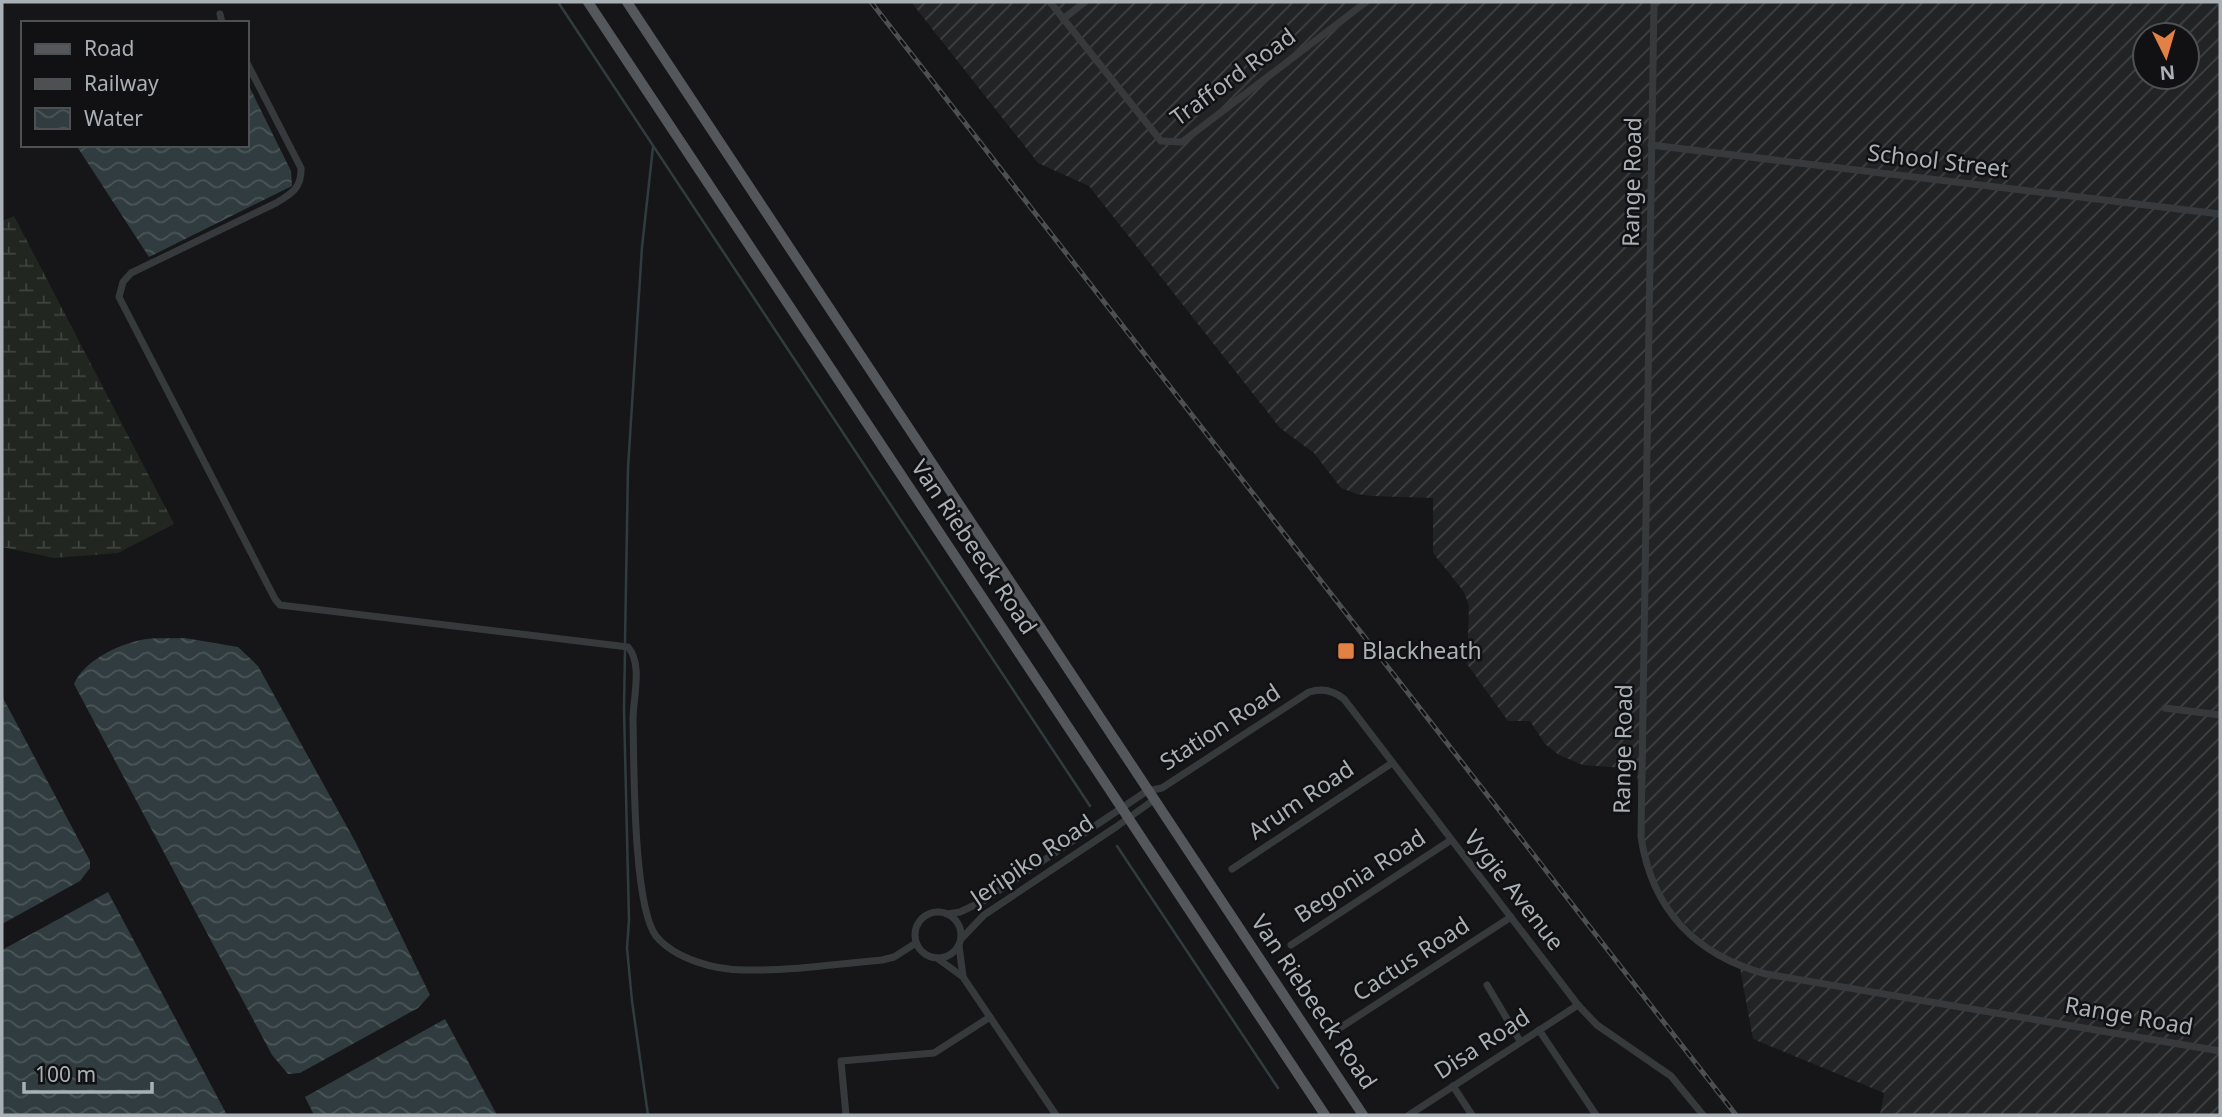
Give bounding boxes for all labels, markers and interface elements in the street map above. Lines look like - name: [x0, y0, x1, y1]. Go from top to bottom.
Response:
- street label: Trafford Road: [1163, 20, 1302, 133]
- legend: [21, 21, 248, 147]
- north arrow: [2131, 21, 2201, 91]
- text: Road: [84, 34, 134, 62]
- text: N: [2159, 59, 2176, 87]
- text: Railway: [84, 69, 159, 97]
- text: Water: [84, 104, 143, 132]
- street label: Range Road: [1614, 117, 1648, 247]
- street label: School Street: [1866, 135, 2010, 185]
- street label: Van Riebeeck Road: [904, 453, 1045, 640]
- place label: Blackheath: [1362, 634, 1482, 666]
- marker: Blackheath: [1336, 641, 1356, 661]
- street label: Station Road: [1153, 675, 1286, 777]
- street label: Range Road: [1605, 684, 1639, 814]
- street label: Arum Road: [1241, 752, 1360, 846]
- street label: Jeripiko Road: [962, 806, 1099, 913]
- street label: Begonia Road: [1288, 821, 1431, 930]
- street label: Vygie Avenue: [1457, 822, 1572, 956]
- street label: Van Riebeeck Road: [1244, 908, 1385, 1095]
- street label: Cactus Road: [1346, 908, 1475, 1008]
- street label: Range Road: [2062, 988, 2196, 1042]
- street label: Disa Road: [1427, 1000, 1535, 1086]
- scale bar: [24, 1050, 152, 1094]
- text: 100 m: [35, 1060, 96, 1088]

